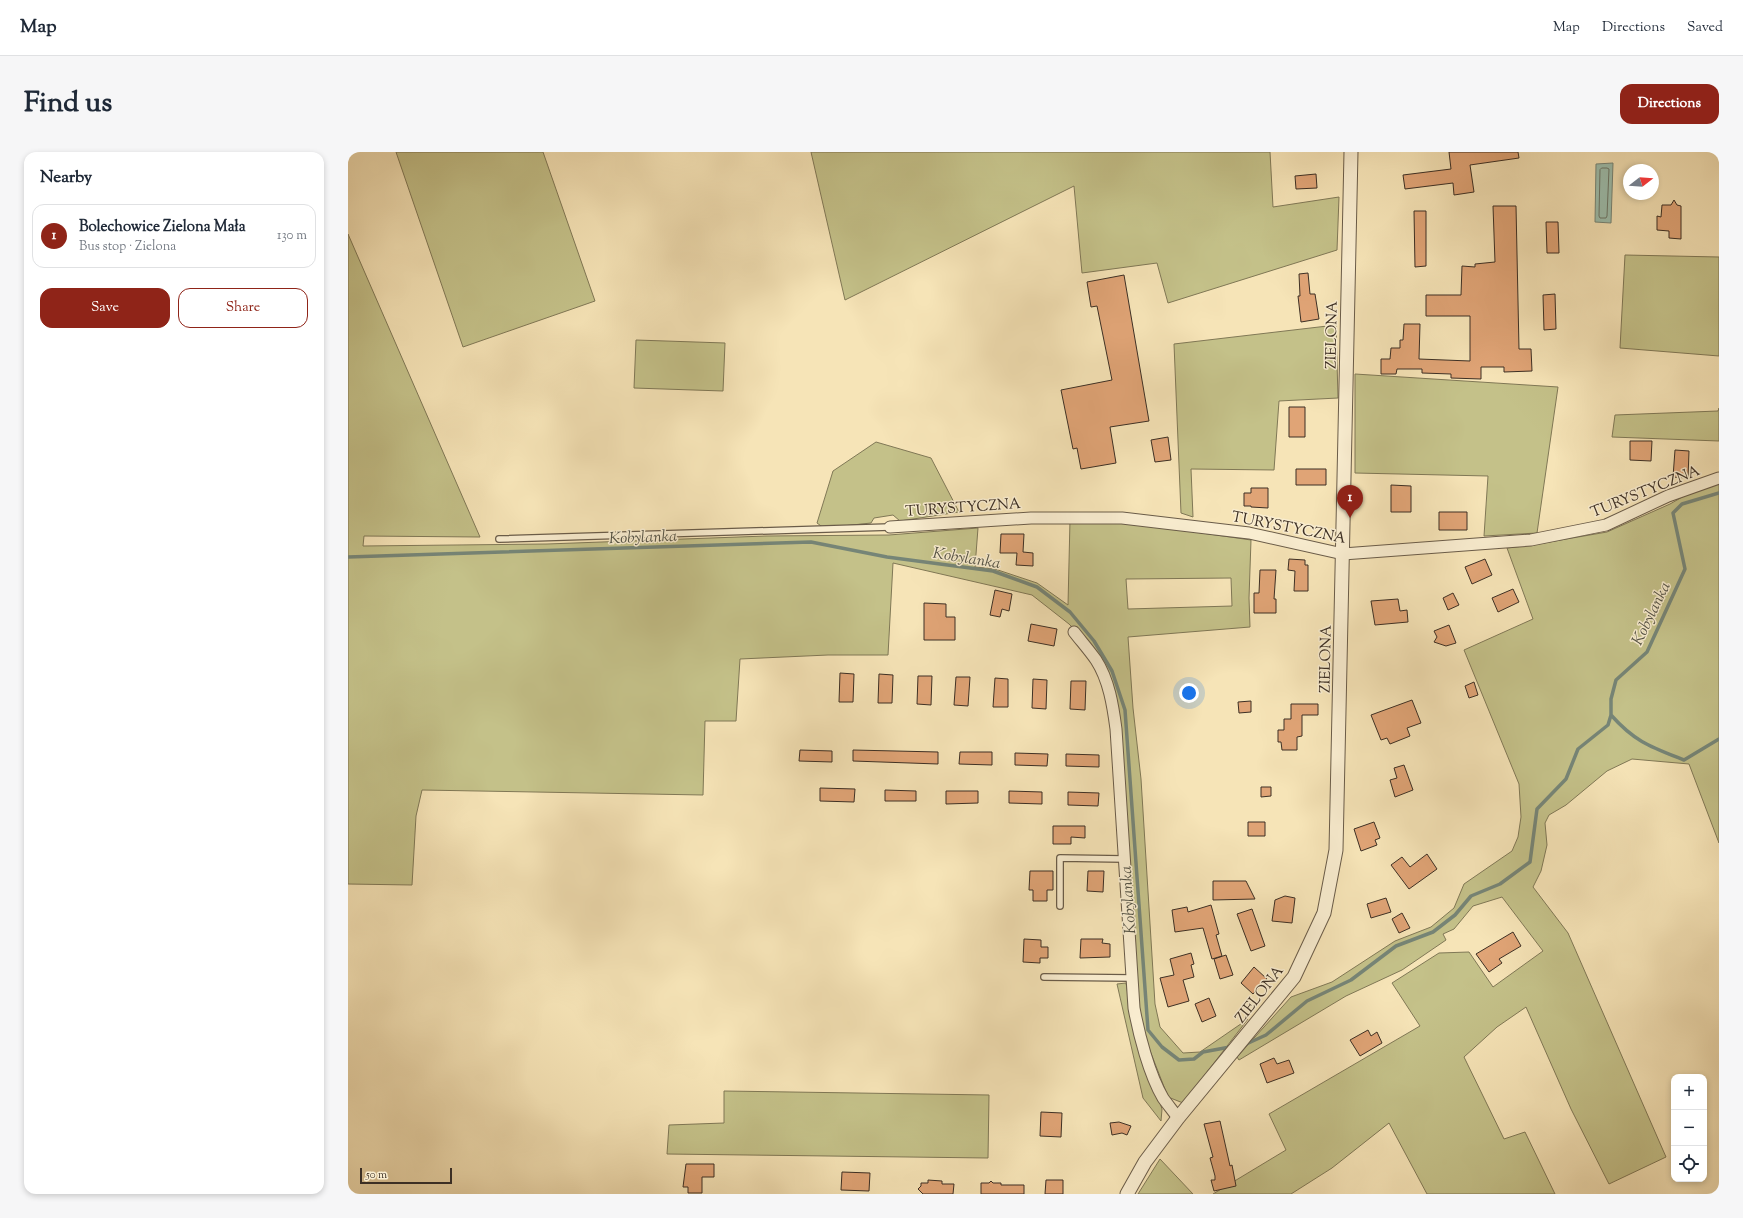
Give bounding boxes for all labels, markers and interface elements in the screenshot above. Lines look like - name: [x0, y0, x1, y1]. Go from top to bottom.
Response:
- text: Map: [20, 14, 57, 41]
- text: Map: [1553, 18, 1580, 38]
- text: Directions: [1602, 18, 1665, 38]
- text: Saved: [1687, 18, 1723, 38]
- text: Find us: [24, 84, 112, 124]
- button: Directions: [1620, 84, 1719, 124]
- north arrow: [1623, 164, 1659, 200]
- text: Nearby: [40, 166, 92, 190]
- text: Bolechowice Zielona Mała: [79, 217, 246, 238]
- text: 1: [52, 227, 56, 245]
- text: 130 m: [277, 227, 307, 245]
- text: Bus stop · Zielona: [79, 238, 176, 256]
- button: Save: [40, 288, 170, 328]
- button: Share: [178, 288, 308, 328]
- street label: ZIELONA: [1321, 301, 1344, 369]
- street label: TURYSTYCZNA: [1588, 461, 1703, 524]
- pin: 1: [1337, 485, 1363, 518]
- street label: TURYSTYCZNA: [904, 494, 1022, 523]
- street label: TURYSTYCZNA: [1230, 507, 1348, 550]
- water label: Kobylanka: [609, 526, 678, 551]
- water label: Kobylanka: [931, 543, 1002, 576]
- water label: Kobylanka: [1627, 578, 1678, 650]
- street label: ZIELONA: [1315, 625, 1338, 693]
- your location: [1179, 683, 1199, 703]
- water label: Kobylanka: [1116, 865, 1143, 935]
- street label: ZIELONA: [1231, 962, 1289, 1028]
- map controls: [1671, 1074, 1707, 1182]
- button: +: [1671, 1074, 1707, 1110]
- button: −: [1671, 1110, 1707, 1146]
- button: locate: [1671, 1146, 1707, 1182]
- scale bar: [360, 1166, 452, 1185]
- text: 50 m: [366, 1167, 387, 1183]

